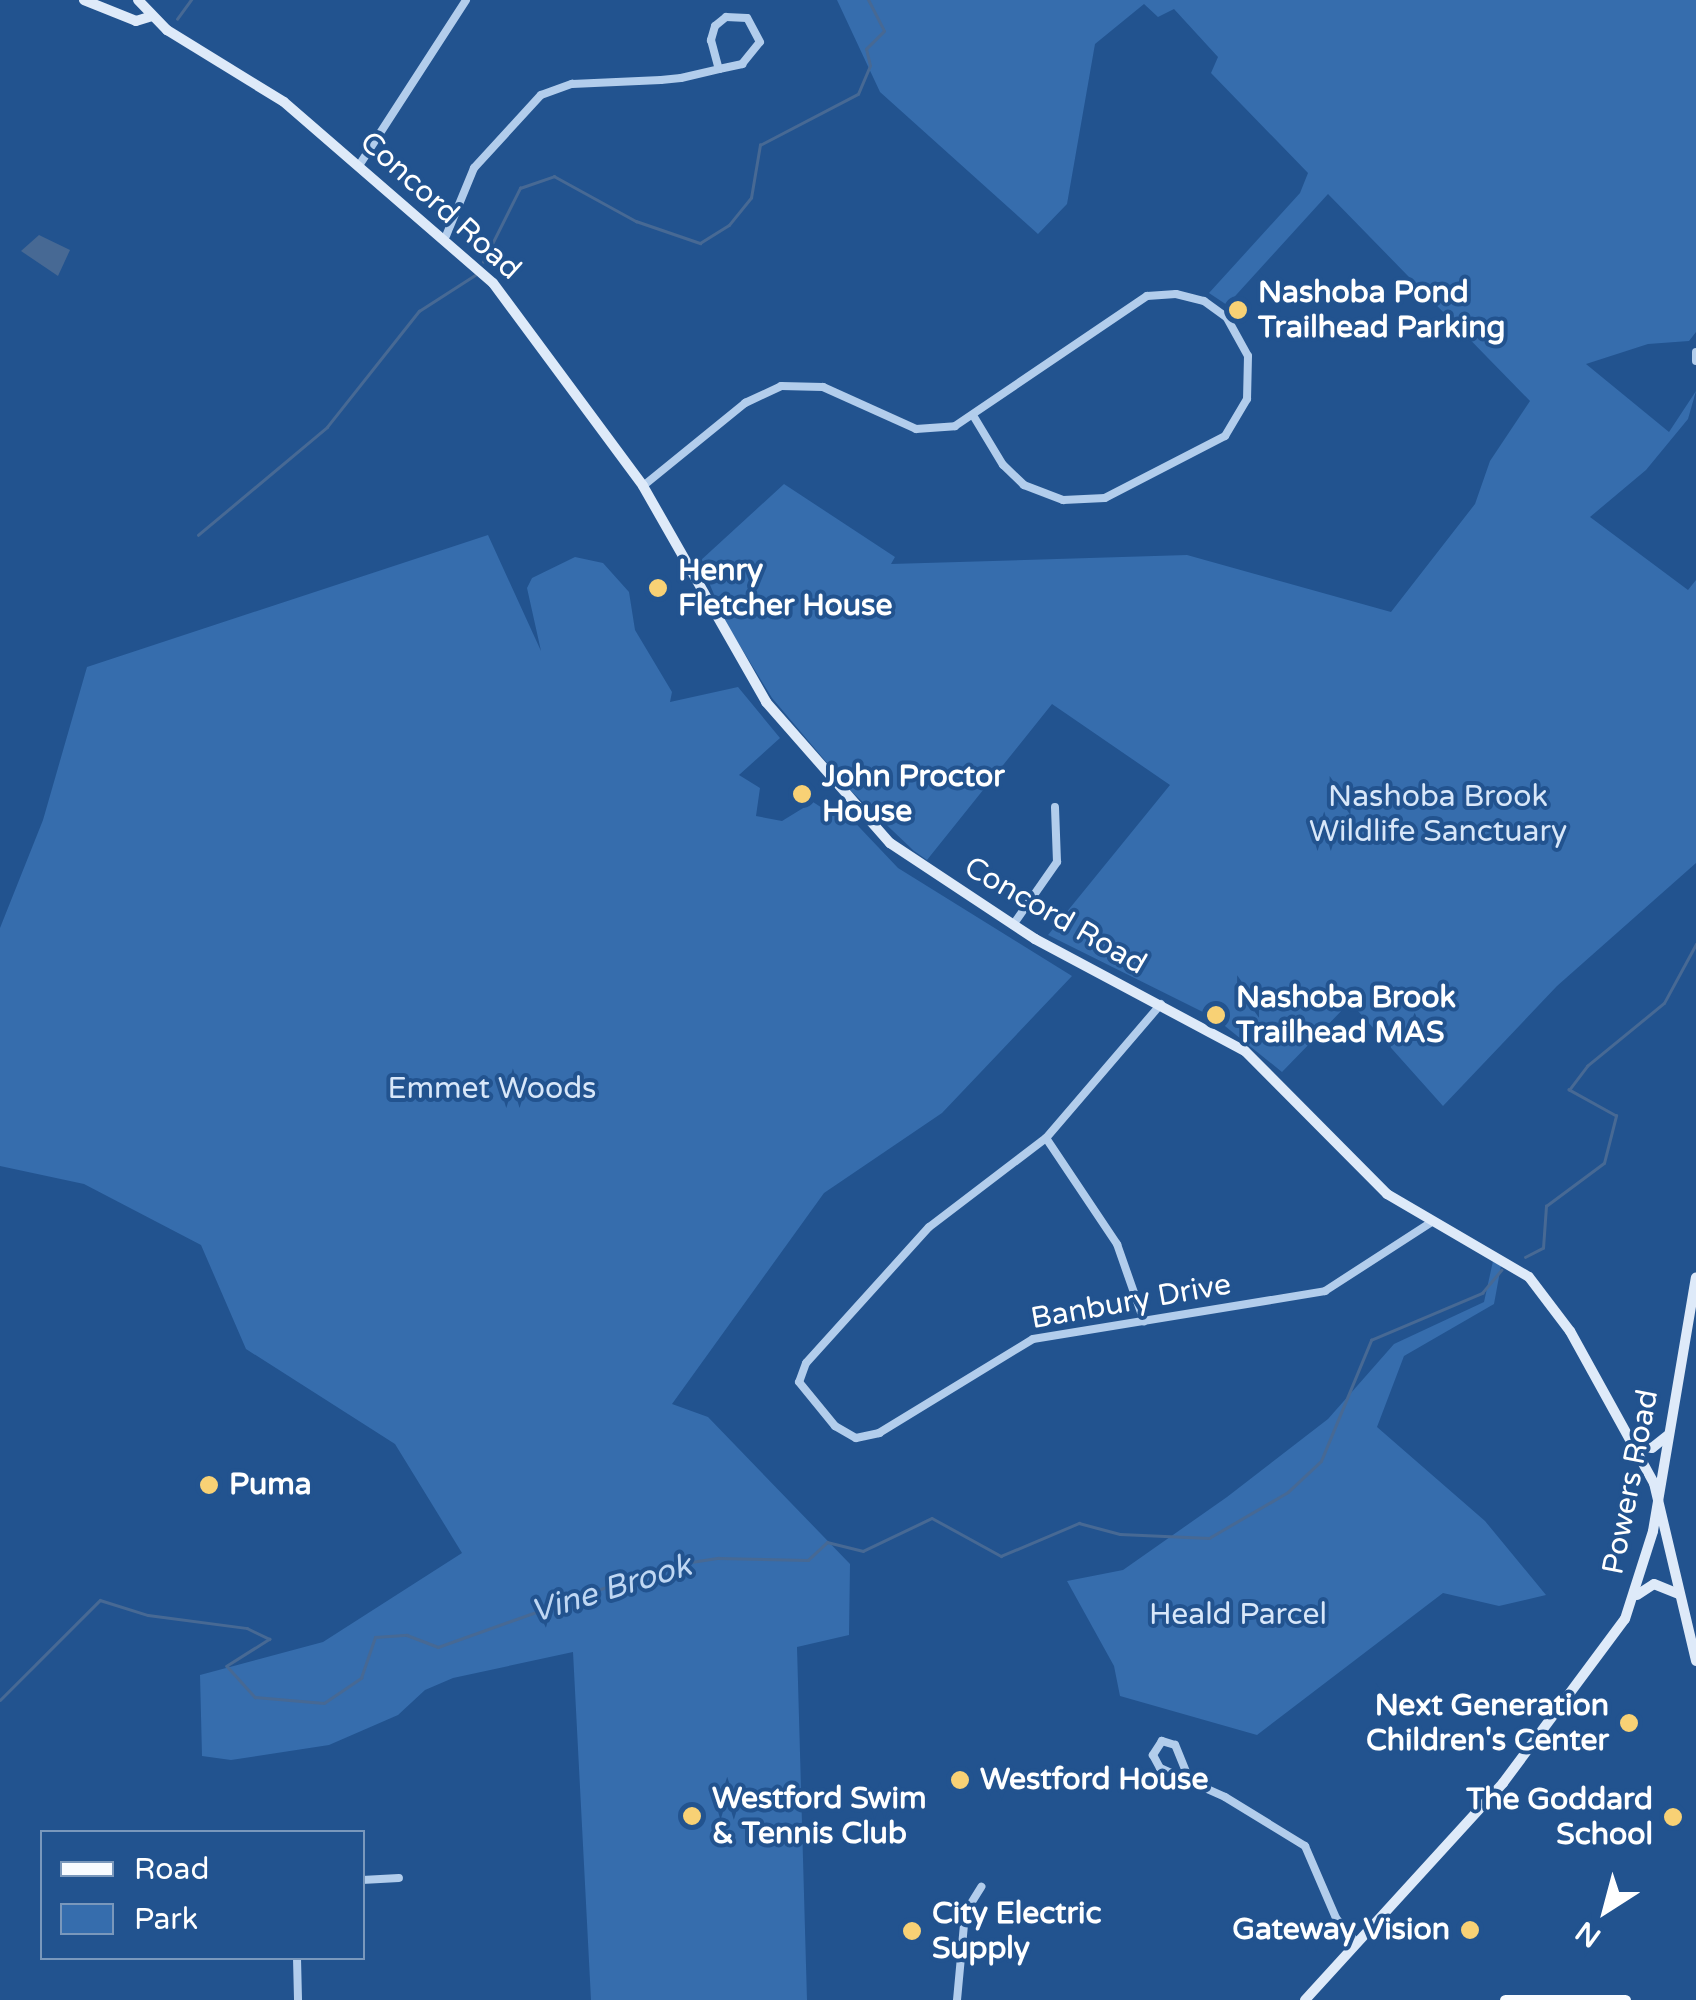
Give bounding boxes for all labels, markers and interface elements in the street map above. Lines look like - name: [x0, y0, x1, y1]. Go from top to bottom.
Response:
- street label: Concord Road: [352, 124, 528, 288]
- place label: Nashoba Pond Trailhead Parking: [1258, 275, 1505, 346]
- marker: Nashoba Pond Trailhead Parking: [1227, 299, 1249, 321]
- place label: Henry Fletcher House: [678, 553, 892, 624]
- marker: Henry Fletcher House: [647, 577, 669, 599]
- place label: John Proctor House: [822, 759, 1005, 830]
- park label: Nashoba Brook Wildlife Sanctuary: [1309, 779, 1567, 850]
- marker: John Proctor House: [791, 783, 813, 805]
- street label: Concord Road: [958, 849, 1152, 983]
- place label: Nashoba Brook Trailhead MAS: [1236, 980, 1456, 1050]
- marker: Nashoba Brook Trailhead MAS: [1205, 1004, 1227, 1026]
- park label: Emmet Woods: [387, 1071, 597, 1107]
- street label: Banbury Drive: [1028, 1267, 1234, 1337]
- street label: Powers Road: [1595, 1387, 1667, 1577]
- place label: Puma: [229, 1467, 312, 1503]
- marker: Puma: [198, 1474, 220, 1496]
- water label: Vine Brook: [526, 1546, 696, 1632]
- park label: Heald Parcel: [1149, 1597, 1327, 1633]
- place label: Next Generation Children's Center: [1366, 1688, 1609, 1758]
- marker: Next Generation Children's Center: [1618, 1712, 1640, 1734]
- place label: Westford House: [980, 1762, 1208, 1798]
- marker: Westford House: [949, 1769, 971, 1791]
- place label: Westford Swim & Tennis Club: [712, 1781, 927, 1852]
- place label: The Goddard School: [1466, 1782, 1653, 1852]
- marker: Westford Swim & Tennis Club: [681, 1805, 703, 1827]
- marker: The Goddard School: [1662, 1806, 1684, 1828]
- legend: [40, 1830, 365, 1960]
- text: Road: [134, 1851, 209, 1888]
- north arrow: [1556, 1860, 1656, 1960]
- place label: City Electric Supply: [932, 1896, 1102, 1966]
- text: Park: [134, 1901, 198, 1938]
- place label: Gateway Vision: [1232, 1912, 1450, 1948]
- text: N: [1569, 1914, 1607, 1955]
- marker: Gateway Vision: [1459, 1919, 1481, 1941]
- marker: City Electric Supply: [901, 1920, 923, 1942]

